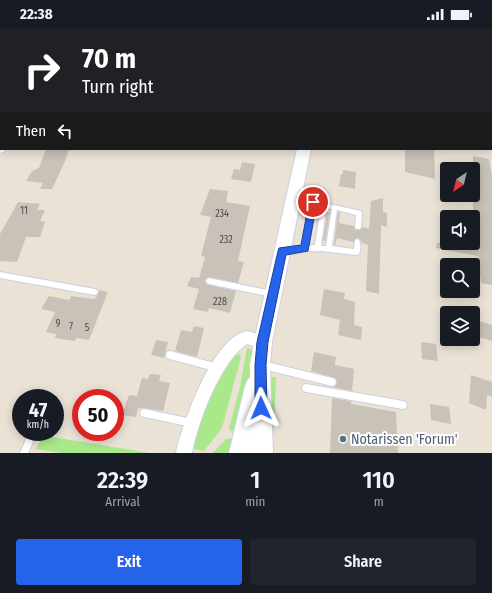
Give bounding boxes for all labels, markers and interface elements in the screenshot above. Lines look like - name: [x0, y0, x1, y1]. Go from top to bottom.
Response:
- text: 22:38: [20, 5, 53, 23]
- text: 70 m: [82, 42, 136, 75]
- icon: right: [16, 44, 68, 96]
- text: Turn right: [82, 76, 154, 98]
- icon: left: [54, 120, 76, 142]
- text: Then: [16, 122, 46, 140]
- north arrow: [440, 162, 480, 202]
- map controls: [440, 162, 480, 346]
- pin: [296, 185, 330, 219]
- icon: arrive: [302, 191, 324, 213]
- house number: 11: [20, 205, 28, 217]
- house number: 234: [215, 208, 229, 220]
- button: sound: [440, 210, 480, 250]
- house number: 232: [219, 234, 233, 246]
- button: search: [440, 258, 480, 298]
- house number: 228: [213, 296, 227, 308]
- button: layers: [440, 306, 480, 346]
- house number: 9: [56, 318, 61, 330]
- house number: 7: [69, 321, 73, 333]
- house number: 5: [85, 322, 90, 334]
- position arrow: [240, 387, 282, 429]
- speed limit sign: 50: [72, 389, 124, 441]
- text: 47: [29, 398, 47, 422]
- text: km/h: [27, 419, 49, 431]
- place label: Notarissen 'Forum': [351, 431, 458, 448]
- marker: Notarissen 'Forum': [338, 434, 348, 444]
- text: 22:39: [97, 466, 148, 494]
- text: 1: [250, 466, 260, 494]
- text: 110: [362, 466, 395, 494]
- text: Arrival: [105, 494, 140, 509]
- text: min: [245, 494, 265, 509]
- text: m: [374, 494, 384, 509]
- button: Exit: [16, 539, 242, 585]
- button: Share: [250, 539, 476, 585]

